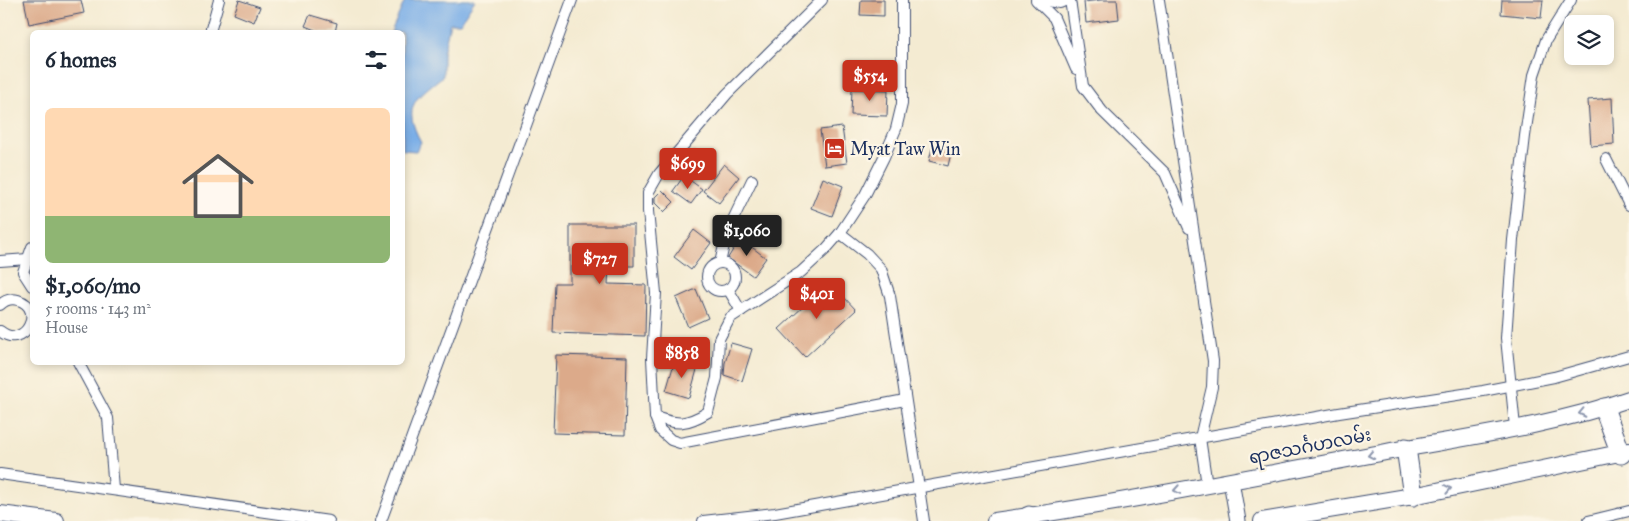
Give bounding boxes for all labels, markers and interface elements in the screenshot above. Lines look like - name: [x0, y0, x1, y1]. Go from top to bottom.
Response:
- map controls: [1564, 15, 1614, 65]
- button: layers: [1564, 15, 1614, 65]
- icon: filters: [362, 46, 390, 74]
- text: 6 homes: [45, 47, 117, 73]
- pin: $554: [840, 59, 900, 102]
- text: $554: [854, 66, 886, 85]
- hotel icon: Myat Taw Win: [822, 137, 846, 161]
- place label: Myat Taw Win: [850, 138, 961, 160]
- icon: home: [173, 141, 263, 231]
- pin: $699: [658, 148, 718, 190]
- text: $699: [671, 154, 706, 173]
- pin: $1,060: [706, 214, 788, 257]
- text: $1,060: [724, 221, 770, 240]
- pin: $727: [570, 242, 630, 285]
- text: $727: [583, 249, 617, 268]
- text: $1,060/mo: [45, 273, 141, 299]
- pin: $401: [787, 278, 847, 320]
- text: $401: [800, 284, 834, 303]
- text: 5 rooms · 143 m²: [45, 299, 151, 318]
- text: House: [45, 318, 88, 337]
- pin: $858: [652, 336, 712, 379]
- text: $858: [665, 343, 699, 362]
- one-way arrow: [1578, 407, 1587, 418]
- street label: ရာဇသင်္ဂဟလမ်း: [1247, 421, 1374, 473]
- one-way arrow: [1367, 449, 1376, 459]
- one-way arrow: [1173, 484, 1181, 494]
- one-way arrow: [1444, 484, 1452, 494]

